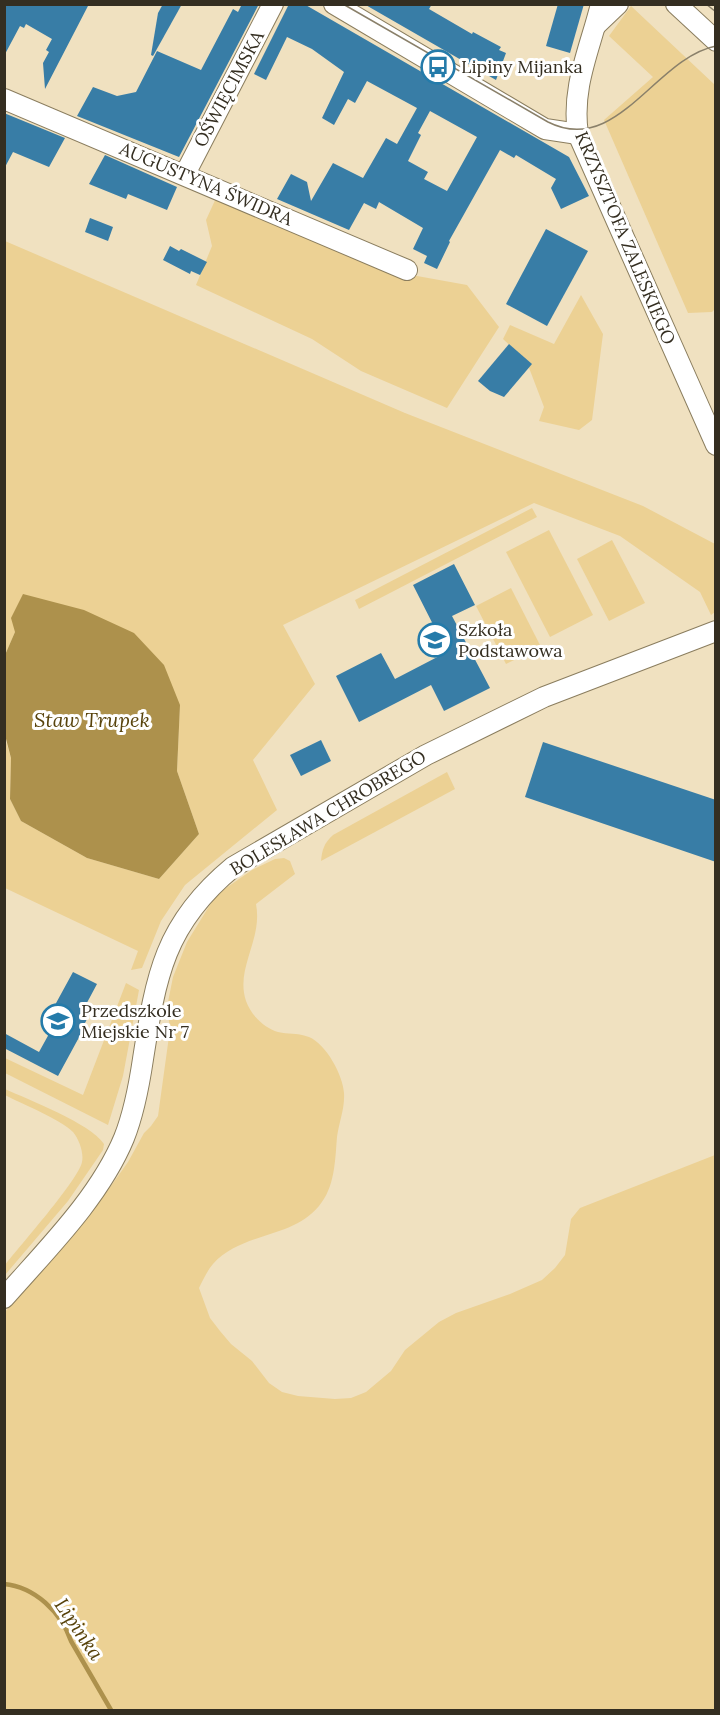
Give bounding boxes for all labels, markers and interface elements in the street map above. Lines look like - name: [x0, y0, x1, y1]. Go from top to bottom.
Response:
- street label: OŚWIĘCIMSKA: [188, 26, 269, 151]
- bus stop icon: Lipiny Mijanka: [420, 49, 456, 85]
- place label: Lipiny Mijanka: [461, 55, 583, 78]
- street label: KRZYSZTOFA ZALESKIEGO: [570, 128, 681, 348]
- street label: AUGUSTYNA ŚWIDRA: [115, 136, 297, 231]
- place label: Szkoła Podstawowa: [458, 618, 562, 662]
- school or university icon: Szkoła Podstawowa: [417, 622, 453, 658]
- water label: Staw Trupek: [34, 707, 150, 732]
- street label: BOLESŁAWA CHROBREGO: [225, 745, 430, 880]
- place label: Przedszkole Miejskie Nr 7: [81, 999, 189, 1043]
- school or university icon: Przedszkole Miejskie Nr 7: [40, 1003, 76, 1039]
- water label: Lipinka: [50, 1593, 109, 1665]

